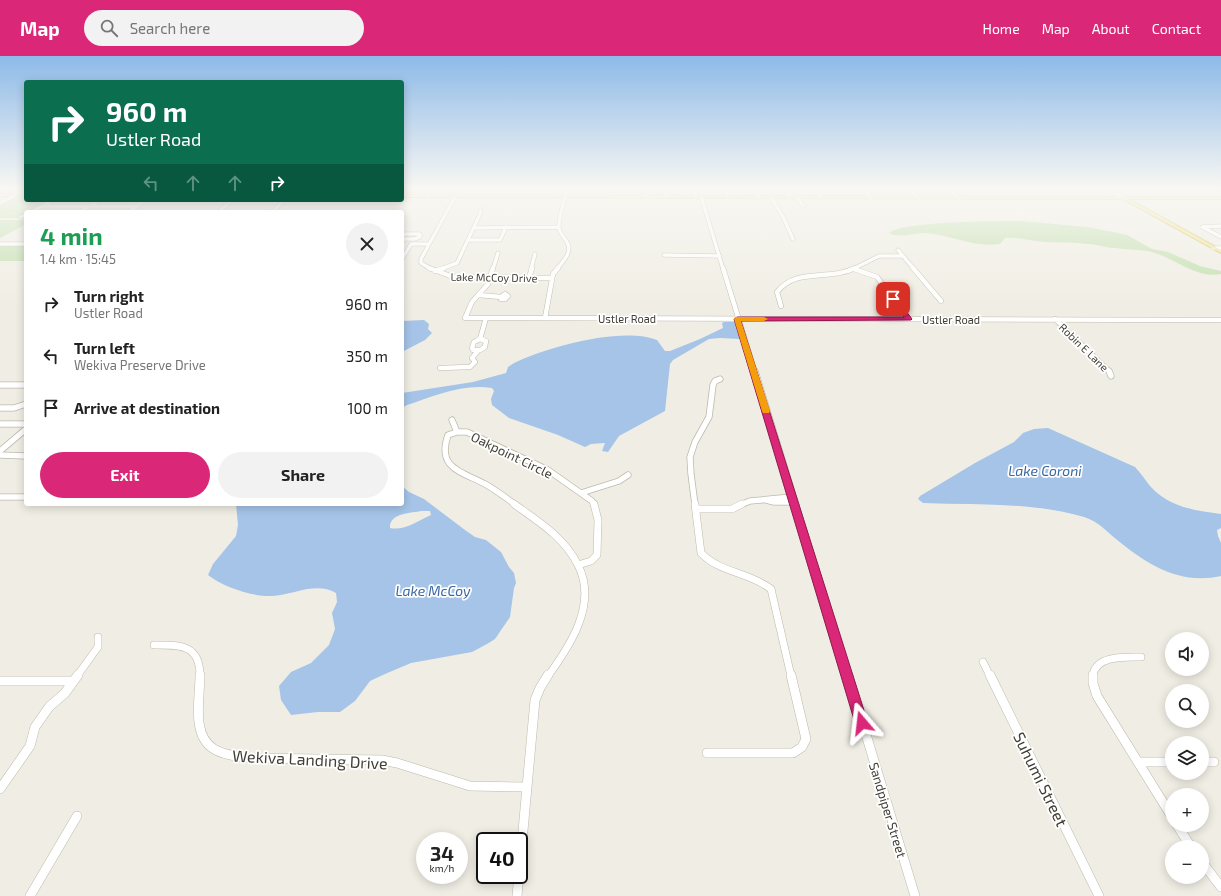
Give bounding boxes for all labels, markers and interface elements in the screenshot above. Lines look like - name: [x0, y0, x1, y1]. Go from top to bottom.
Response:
- search box: [84, 10, 364, 46]
- text: Map: [20, 17, 60, 40]
- icon: search: [98, 17, 120, 39]
- text: Search here: [130, 19, 210, 37]
- text: Home: [983, 20, 1020, 37]
- text: Map: [1042, 20, 1070, 37]
- text: About: [1092, 20, 1130, 37]
- text: Contact: [1152, 20, 1201, 37]
- text: 960 m: [106, 94, 187, 128]
- icon: right: [40, 96, 92, 148]
- text: Ustler Road: [106, 128, 201, 150]
- icon: left: [140, 172, 162, 194]
- icon: ahead: [182, 172, 204, 194]
- icon: ahead: [224, 172, 246, 194]
- icon: right: [266, 172, 288, 194]
- text: 4 min: [40, 221, 103, 250]
- button: close: [346, 223, 388, 265]
- text: 1.4 km · 15:45: [40, 251, 116, 267]
- street label: Lake McCoy Drive: [450, 270, 538, 284]
- pin: [876, 282, 910, 316]
- text: Turn right: [74, 287, 144, 305]
- icon: arrive: [882, 288, 904, 310]
- icon: right: [40, 293, 62, 315]
- text: 960 m: [345, 295, 388, 313]
- text: Ustler Road: [74, 305, 143, 321]
- street label: Ustler Road: [598, 312, 656, 325]
- street label: Ustler Road: [922, 313, 980, 326]
- street label: Robin E Lane: [1057, 320, 1111, 374]
- text: Turn left: [74, 339, 135, 357]
- icon: left: [40, 345, 62, 367]
- text: 350 m: [346, 347, 388, 365]
- text: Wekiva Preserve Drive: [74, 357, 206, 373]
- icon: arrive: [40, 397, 62, 419]
- text: Arrive at destination: [74, 399, 220, 417]
- text: 100 m: [347, 399, 388, 417]
- street label: Oakpoint Circle: [469, 428, 555, 482]
- button: Exit: [40, 452, 210, 498]
- button: Share: [218, 452, 388, 498]
- water label: Lake Coroni: [1008, 462, 1082, 479]
- water label: Lake McCoy: [395, 582, 471, 599]
- map controls: [1165, 632, 1209, 884]
- button: sound: [1165, 632, 1209, 676]
- button: search: [1165, 684, 1209, 728]
- position arrow: [841, 702, 883, 744]
- street label: Suhumi Street: [1010, 729, 1072, 829]
- button: layers: [1165, 736, 1209, 780]
- street label: Wekiva Landing Drive: [232, 745, 388, 773]
- street label: Sandpiper Street: [866, 760, 910, 860]
- button: +: [1165, 788, 1209, 832]
- speed limit sign: 40: [476, 832, 528, 884]
- button: −: [1165, 840, 1209, 884]
- text: 34: [430, 841, 454, 865]
- text: km/h: [430, 862, 454, 874]

